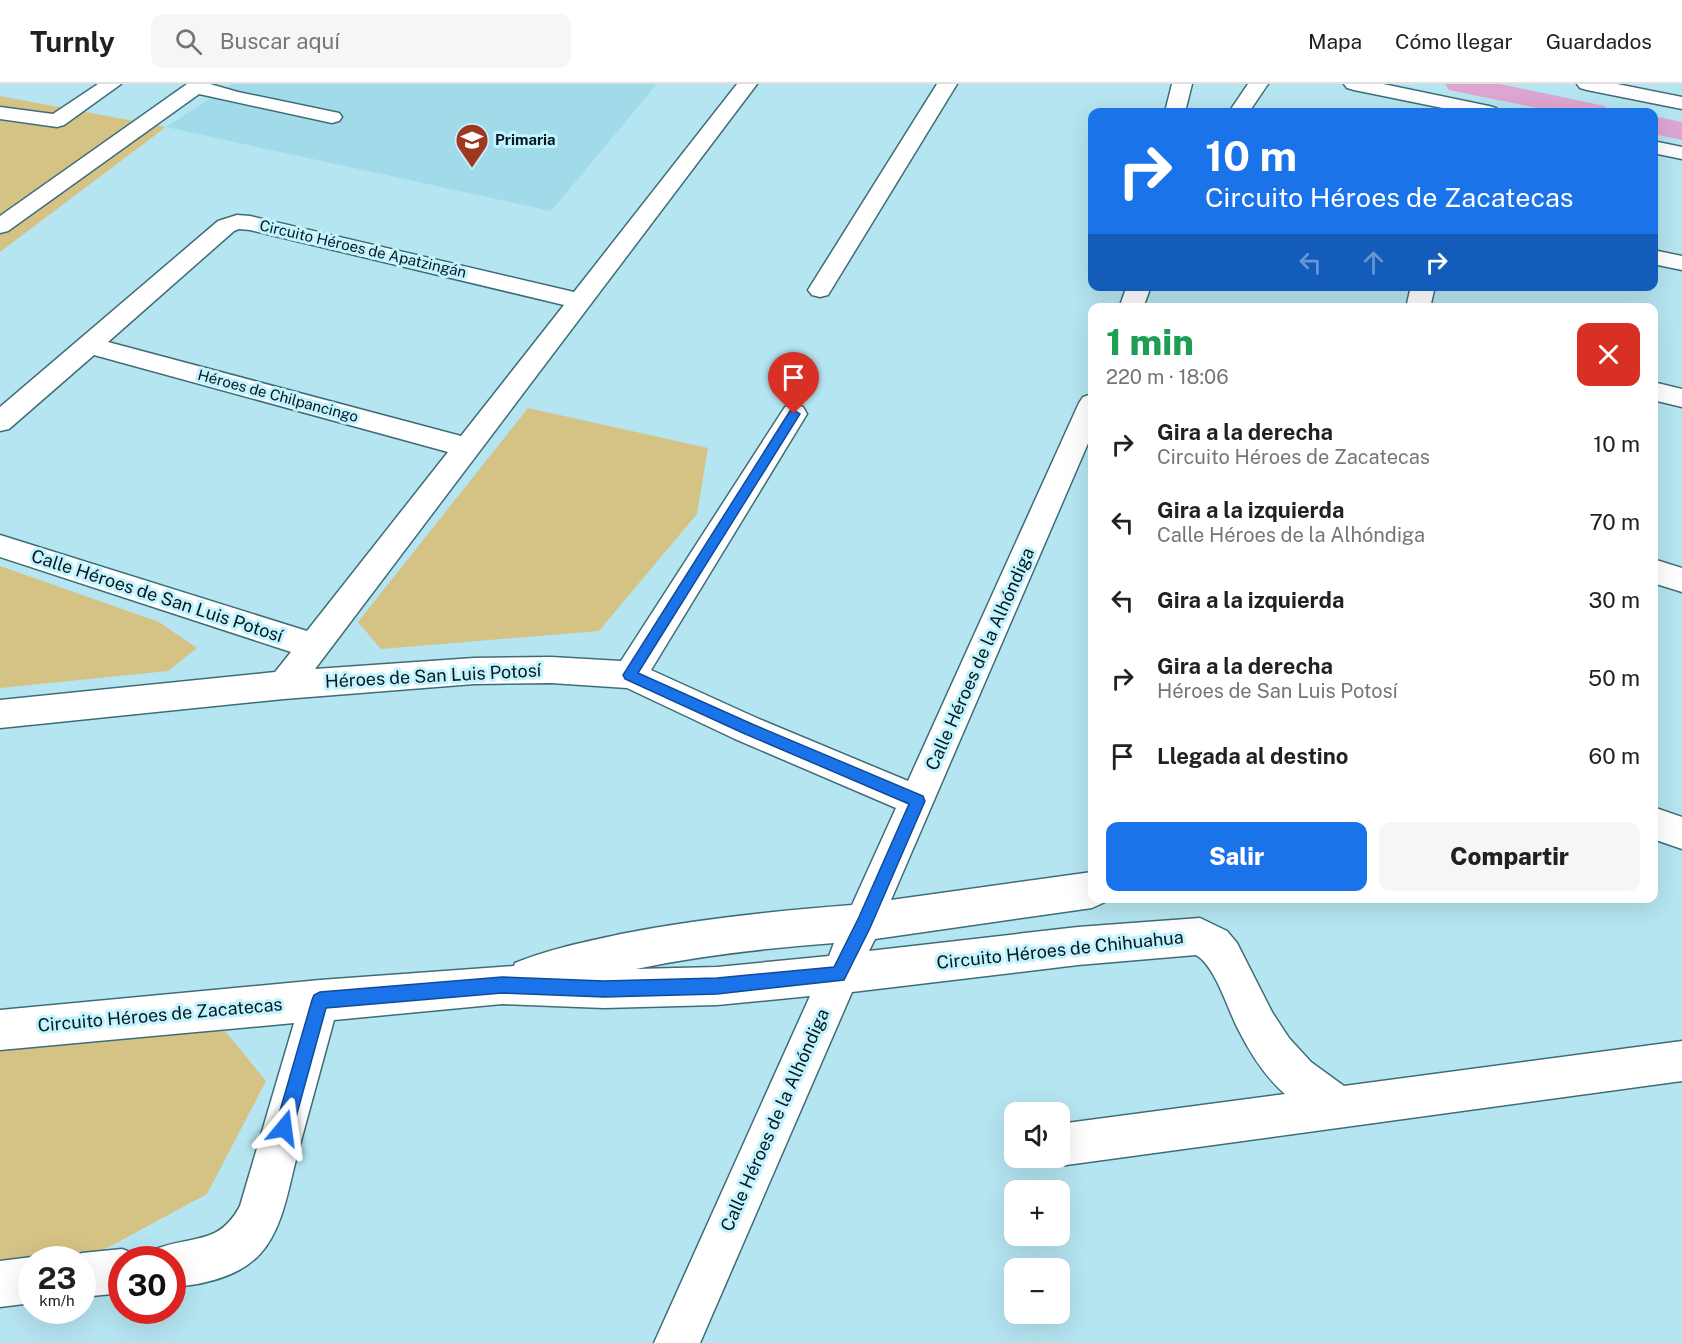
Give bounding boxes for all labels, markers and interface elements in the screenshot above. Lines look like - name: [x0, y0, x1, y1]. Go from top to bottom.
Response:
- search box: [151, 14, 571, 68]
- text: Turnly: [30, 25, 115, 58]
- icon: search: [172, 25, 205, 58]
- text: Buscar aquí: [220, 28, 340, 54]
- text: Mapa: [1308, 29, 1362, 54]
- text: Cómo llegar: [1395, 29, 1513, 54]
- text: Guardados: [1546, 29, 1652, 54]
- school or university icon: Primaria: [454, 122, 490, 169]
- place label: Primaria: [495, 131, 556, 148]
- text: 10 m: [1205, 131, 1297, 180]
- icon: right: [1106, 132, 1184, 210]
- text: Circuito Héroes de Zacatecas: [1205, 181, 1573, 213]
- street label: Circuito Héroes de Apatzingán: [258, 216, 468, 281]
- icon: left: [1294, 246, 1327, 279]
- icon: ahead: [1357, 246, 1390, 279]
- icon: right: [1420, 246, 1453, 279]
- text: 1 min: [1106, 321, 1194, 363]
- button: close: [1577, 323, 1640, 386]
- pin: [768, 352, 819, 414]
- icon: arrive: [777, 361, 810, 394]
- text: 220 m · 18:06: [1106, 365, 1229, 389]
- street label: Héroes de Chilpancingo: [196, 366, 360, 425]
- text: Gira a la derecha: [1157, 419, 1333, 445]
- icon: right: [1106, 428, 1139, 461]
- text: 10 m: [1593, 431, 1640, 457]
- text: Circuito Héroes de Zacatecas: [1157, 445, 1430, 469]
- text: Gira a la izquierda: [1157, 497, 1344, 523]
- icon: left: [1106, 506, 1139, 539]
- text: 70 m: [1589, 509, 1640, 535]
- text: Calle Héroes de la Alhóndiga: [1157, 523, 1425, 547]
- street label: Calle Héroes de la Alhóndiga: [921, 544, 1038, 773]
- street label: Calle Héroes de San Luis Potosí: [29, 545, 286, 646]
- icon: left: [1106, 584, 1139, 617]
- text: Gira a la izquierda: [1157, 587, 1344, 613]
- text: 30 m: [1588, 587, 1640, 613]
- text: Gira a la derecha: [1157, 653, 1333, 679]
- street label: Héroes de San Luis Potosí: [324, 659, 542, 692]
- icon: right: [1106, 662, 1139, 695]
- text: 50 m: [1588, 665, 1640, 691]
- text: Héroes de San Luis Potosí: [1157, 679, 1397, 703]
- icon: arrive: [1106, 740, 1139, 773]
- text: Llegada al destino: [1157, 743, 1348, 769]
- text: 60 m: [1589, 743, 1640, 769]
- button: Salir: [1106, 822, 1367, 891]
- button: Compartir: [1379, 822, 1640, 891]
- street label: Circuito Héroes de Chihuahua: [935, 926, 1184, 973]
- street label: Circuito Héroes de Zacatecas: [37, 993, 283, 1036]
- street label: Calle Héroes de la Alhóndiga: [716, 1005, 833, 1234]
- position arrow: [252, 1096, 316, 1160]
- map controls: [1004, 1102, 1070, 1324]
- button: sound: [1004, 1102, 1070, 1168]
- button: +: [1004, 1180, 1070, 1246]
- speed limit sign: 30: [108, 1246, 186, 1324]
- button: −: [1004, 1258, 1070, 1324]
- text: 23: [37, 1260, 77, 1296]
- text: km/h: [39, 1292, 75, 1309]

